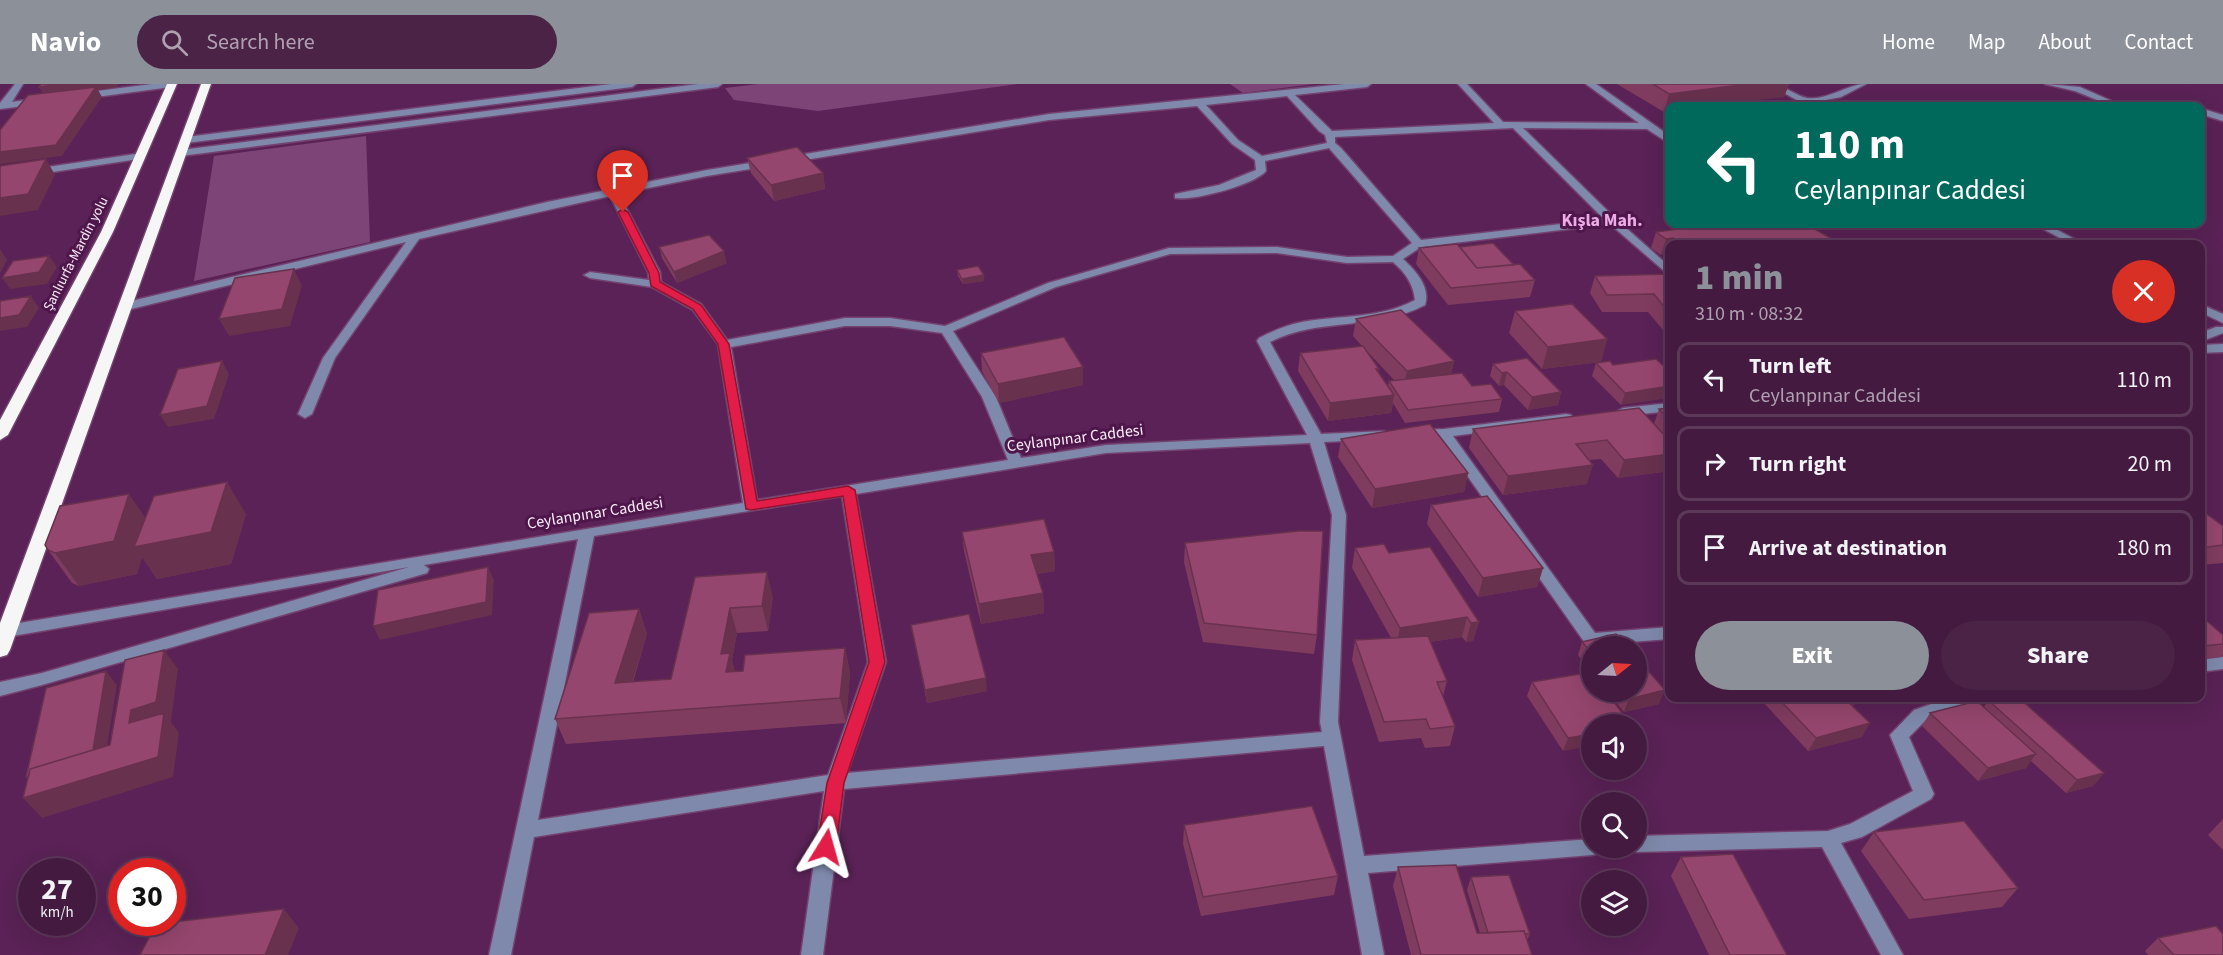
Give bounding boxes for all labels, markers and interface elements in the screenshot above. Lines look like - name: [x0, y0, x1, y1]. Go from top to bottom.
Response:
- search box: [137, 15, 557, 69]
- text: Navio: [30, 22, 101, 62]
- icon: search: [158, 26, 191, 59]
- text: Search here: [206, 26, 315, 58]
- text: Home: [1882, 27, 1935, 57]
- text: Map: [1968, 27, 2006, 57]
- text: About: [2039, 27, 2091, 57]
- text: Contact: [2124, 27, 2193, 57]
- text: 110 m: [1794, 115, 1905, 175]
- icon: left: [1695, 126, 1773, 204]
- pin: [597, 150, 648, 212]
- icon: arrive: [606, 159, 639, 192]
- text: Ceylanpınar Caddesi: [1794, 171, 2026, 210]
- street label: Şanlıurfa-Mardin yolu: [39, 193, 113, 315]
- district label: Kışla Mah.: [1561, 208, 1643, 233]
- text: 1 min: [1695, 252, 1783, 303]
- button: close: [2112, 260, 2175, 323]
- text: 310 m · 08:32: [1695, 300, 1803, 328]
- text: Turn left: [1749, 350, 1831, 382]
- icon: left: [1698, 363, 1731, 396]
- text: 110 m: [2117, 364, 2172, 396]
- text: Ceylanpınar Caddesi: [1749, 382, 1921, 410]
- street label: Ceylanpınar Caddesi: [1005, 419, 1145, 457]
- icon: right: [1698, 447, 1731, 480]
- text: Turn right: [1749, 448, 1846, 480]
- text: 20 m: [2127, 448, 2172, 480]
- street label: Ceylanpınar Caddesi: [525, 491, 665, 535]
- icon: arrive: [1698, 531, 1731, 564]
- text: Arrive at destination: [1749, 532, 1947, 564]
- text: 180 m: [2117, 532, 2172, 564]
- button: Exit: [1695, 621, 1929, 690]
- button: Share: [1941, 621, 2175, 690]
- north arrow: [1581, 636, 1647, 702]
- map controls: [1581, 636, 1647, 936]
- button: sound: [1581, 714, 1647, 780]
- button: search: [1581, 792, 1647, 858]
- position arrow: [794, 815, 858, 879]
- speed limit sign: 30: [108, 858, 186, 936]
- text: 27: [41, 868, 73, 911]
- button: layers: [1581, 870, 1647, 936]
- text: km/h: [40, 902, 74, 923]

